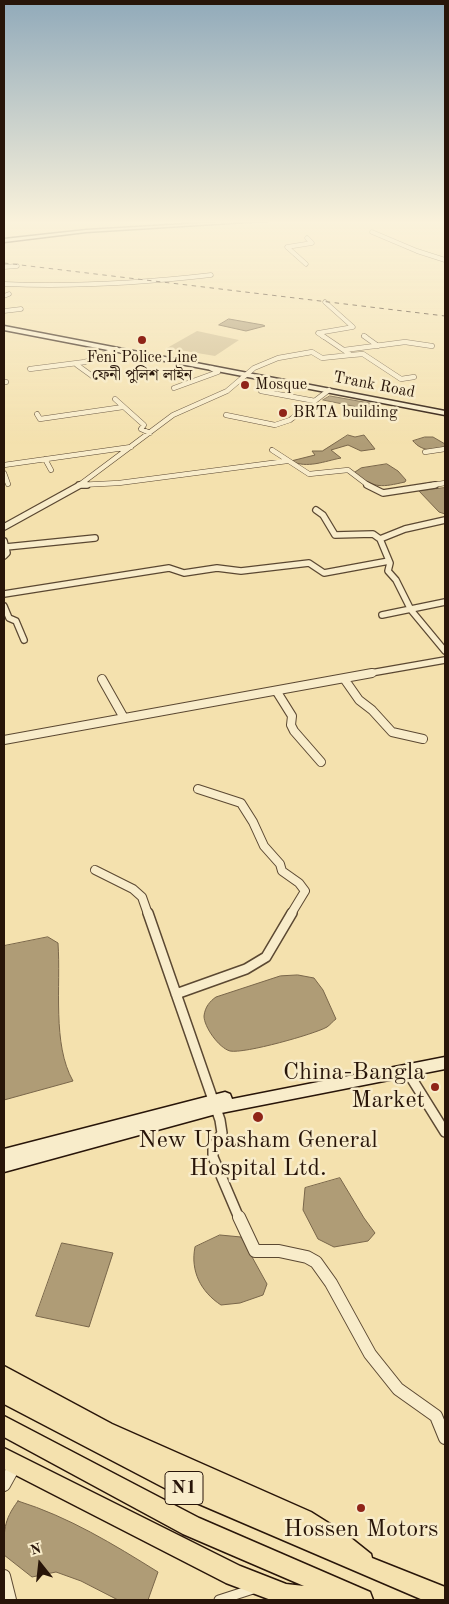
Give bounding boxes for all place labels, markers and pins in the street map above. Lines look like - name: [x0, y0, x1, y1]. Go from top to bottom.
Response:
- marker: Feni Police Line ফেনী পুলিশ লাইন: [136, 334, 148, 346]
- place label: Feni Police Line ফেনী পুলিশ লাইন: [87, 348, 197, 386]
- place label: Mosque: [255, 375, 307, 395]
- marker: Mosque: [239, 379, 251, 391]
- place label: BRTA building: [293, 403, 398, 423]
- marker: BRTA building: [277, 407, 289, 419]
- place label: China-Bangla Market: [283, 1059, 425, 1115]
- marker: China-Bangla Market: [429, 1081, 441, 1093]
- marker: New Upasham General Hospital Ltd.: [251, 1110, 265, 1124]
- place label: New Upasham General Hospital Ltd.: [138, 1127, 378, 1183]
- marker: Hossen Motors: [355, 1502, 367, 1514]
- place label: Hossen Motors: [284, 1516, 438, 1544]

